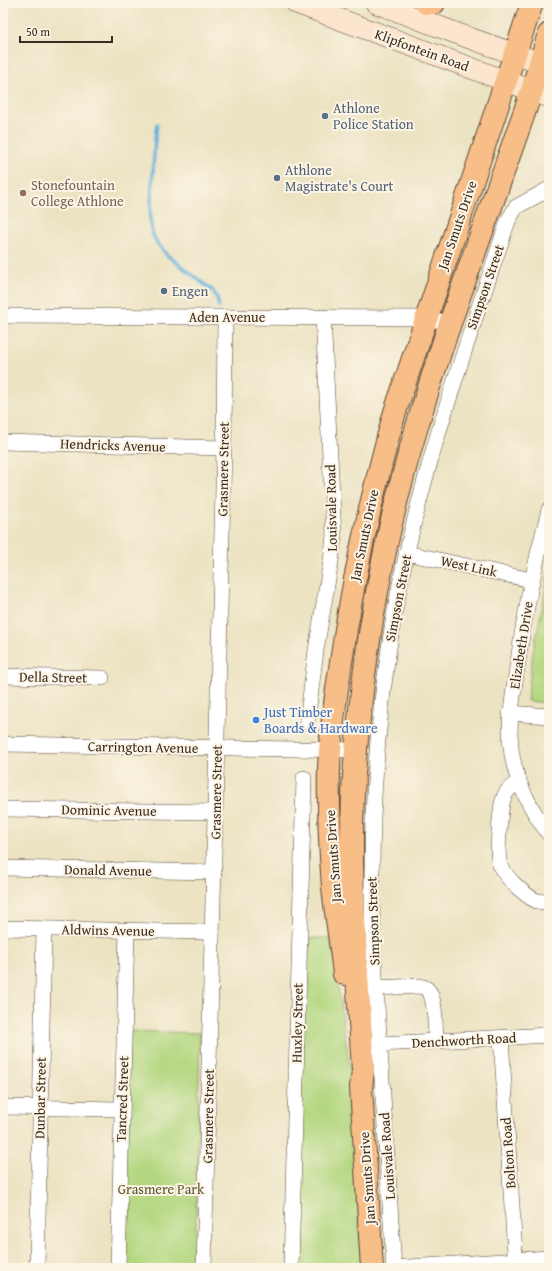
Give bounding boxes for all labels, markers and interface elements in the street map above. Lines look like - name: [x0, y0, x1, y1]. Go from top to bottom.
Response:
- scale bar: [20, 18, 112, 44]
- text: 50 m: [26, 23, 50, 40]
- street label: Klipfontein Road: [372, 24, 472, 76]
- place label: Athlone Police Station: [333, 98, 414, 134]
- marker: Athlone Police Station: [320, 111, 330, 121]
- place label: Athlone Magistrate's Court: [285, 160, 394, 196]
- marker: Athlone Magistrate's Court: [272, 173, 282, 183]
- place label: Stonefountain College Athlone: [31, 175, 124, 211]
- street label: Jan Smuts Drive: [432, 177, 482, 274]
- marker: Stonefountain College Athlone: [18, 188, 28, 198]
- street label: Simpson Street: [461, 242, 509, 332]
- place label: Engen: [172, 281, 208, 301]
- marker: Engen: [159, 286, 169, 296]
- street label: Aden Avenue: [189, 307, 266, 327]
- street label: Grasmere Street: [212, 421, 234, 517]
- street label: Hendricks Avenue: [60, 433, 167, 457]
- street label: Louisvale Road: [320, 464, 342, 552]
- street label: Jan Smuts Drive: [344, 487, 384, 584]
- street label: West Link: [439, 550, 500, 582]
- street label: Simpson Street: [380, 552, 416, 644]
- street label: Elizabeth Drive: [504, 599, 538, 690]
- street label: Della Street: [19, 666, 87, 688]
- place label: Just Timber Boards & Hardware: [262, 702, 378, 738]
- marker: Just Timber Boards & Hardware: [251, 715, 261, 725]
- street label: Carrington Avenue: [88, 736, 199, 758]
- street label: Grasmere Street: [205, 744, 227, 840]
- street label: Dominic Avenue: [61, 799, 157, 821]
- street label: Jan Smuts Drive: [320, 809, 346, 905]
- street label: Donald Avenue: [64, 859, 152, 881]
- street label: Simpson Street: [361, 876, 385, 966]
- street label: Aldwins Avenue: [61, 919, 155, 941]
- street label: Huxley Street: [286, 983, 308, 1063]
- street label: Denchworth Road: [411, 1027, 517, 1053]
- street label: Tancred Street: [111, 1056, 133, 1142]
- street label: Dunbar Street: [29, 1057, 51, 1139]
- street label: Grasmere Street: [197, 1068, 219, 1164]
- street label: Louisvale Road: [374, 1111, 400, 1200]
- street label: Bolton Road: [495, 1116, 520, 1189]
- street label: Jan Smuts Drive: [354, 1131, 380, 1227]
- park label: Grasmere Park: [118, 1179, 205, 1199]

